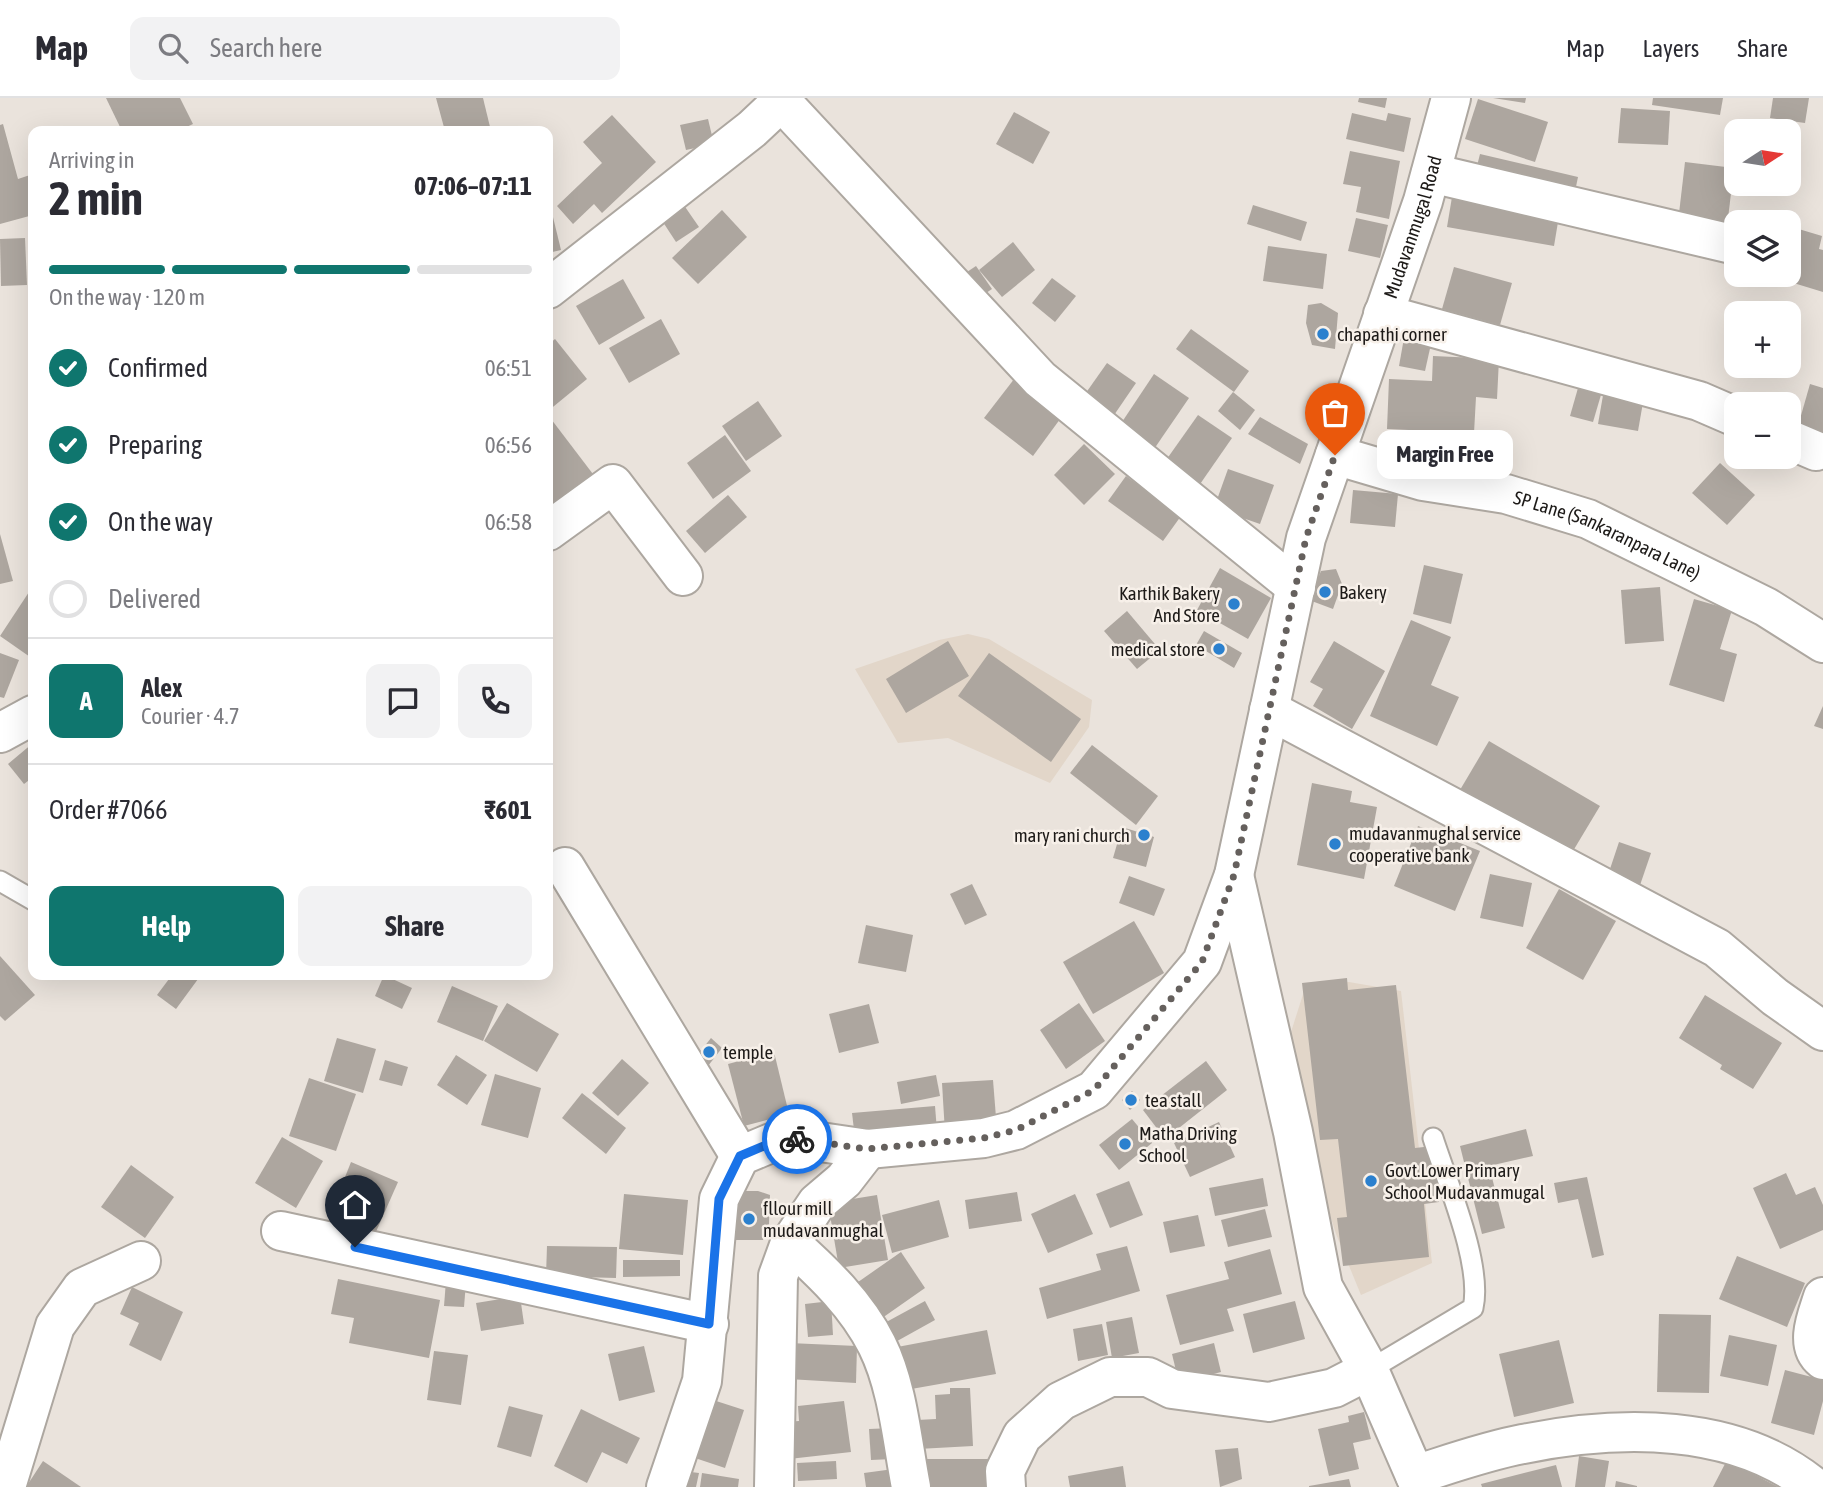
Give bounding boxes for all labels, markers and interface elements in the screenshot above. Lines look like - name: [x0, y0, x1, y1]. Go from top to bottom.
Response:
- search box: [130, 17, 620, 80]
- text: Map: [35, 29, 88, 67]
- icon: search: [154, 29, 192, 67]
- text: Search here: [210, 33, 322, 63]
- text: Map: [1566, 35, 1605, 62]
- text: Layers: [1643, 35, 1699, 62]
- text: Share: [1737, 35, 1788, 62]
- north arrow: [1724, 119, 1801, 196]
- map controls: [1724, 119, 1801, 469]
- text: Arriving in: [49, 147, 135, 173]
- street label: Mudavanmugal Road: [1379, 153, 1446, 301]
- text: 07:06–07:11: [414, 171, 532, 201]
- text: 2 min: [49, 172, 143, 225]
- button: layers: [1724, 210, 1801, 287]
- text: On the way · 120 m: [49, 284, 205, 310]
- button: +: [1724, 301, 1801, 378]
- place label: chapathi corner: [1337, 323, 1447, 345]
- marker: chapathi corner: [1315, 326, 1331, 342]
- icon: check: [49, 349, 87, 387]
- text: Confirmed: [108, 353, 208, 383]
- text: 06:51: [485, 355, 532, 381]
- pin: [1305, 383, 1365, 455]
- button: −: [1724, 392, 1801, 469]
- icon: bag: [1316, 394, 1354, 432]
- icon: check: [49, 426, 87, 464]
- text: Preparing: [108, 430, 202, 460]
- callout: Margin Free: [1377, 430, 1514, 480]
- text: 06:56: [485, 432, 532, 458]
- text: Margin Free: [1396, 441, 1494, 467]
- street label: SP Lane (Sankaranpara Lane): [1511, 486, 1704, 584]
- icon: check: [49, 503, 87, 541]
- text: On the way: [108, 507, 213, 537]
- text: 06:58: [485, 509, 532, 535]
- place label: Bakery: [1339, 581, 1387, 603]
- place label: Karthik Bakery And Store: [1119, 582, 1220, 626]
- text: Delivered: [108, 584, 201, 614]
- marker: Bakery: [1317, 584, 1333, 600]
- marker: Karthik Bakery And Store: [1226, 596, 1242, 612]
- place label: medical store: [1111, 638, 1205, 660]
- marker: medical store: [1211, 641, 1227, 657]
- button: chat: [366, 664, 440, 738]
- button: phone: [458, 664, 532, 738]
- text: Alex: [141, 673, 182, 703]
- text: A: [80, 686, 92, 716]
- text: Courier · 4.7: [141, 703, 240, 729]
- text: Order #7066: [49, 795, 168, 825]
- text: ₹601: [484, 795, 532, 825]
- place label: mudavanmughal service cooperative bank: [1349, 822, 1521, 866]
- place label: mary rani church: [1014, 824, 1130, 846]
- marker: mary rani church: [1136, 827, 1152, 843]
- marker: mudavanmughal service cooperative bank: [1327, 836, 1343, 852]
- button: Help: [49, 886, 284, 966]
- button: Share: [298, 886, 532, 966]
- place label: temple: [723, 1041, 773, 1063]
- marker: temple: [701, 1044, 717, 1060]
- place label: tea stall: [1145, 1089, 1201, 1111]
- marker: tea stall: [1123, 1092, 1139, 1108]
- courier: [762, 1104, 832, 1174]
- icon: bike: [778, 1120, 816, 1158]
- place label: Matha Driving School: [1139, 1122, 1238, 1166]
- marker: Matha Driving School: [1117, 1136, 1133, 1152]
- place label: Govt.Lower Primary School Mudavanmugal: [1385, 1159, 1545, 1203]
- marker: Govt.Lower Primary School Mudavanmugal: [1363, 1173, 1379, 1189]
- pin: [325, 1175, 385, 1247]
- icon: home: [336, 1186, 374, 1224]
- place label: fllour mill mudavanmughal: [763, 1197, 884, 1241]
- marker: fllour mill mudavanmughal: [741, 1211, 757, 1227]

